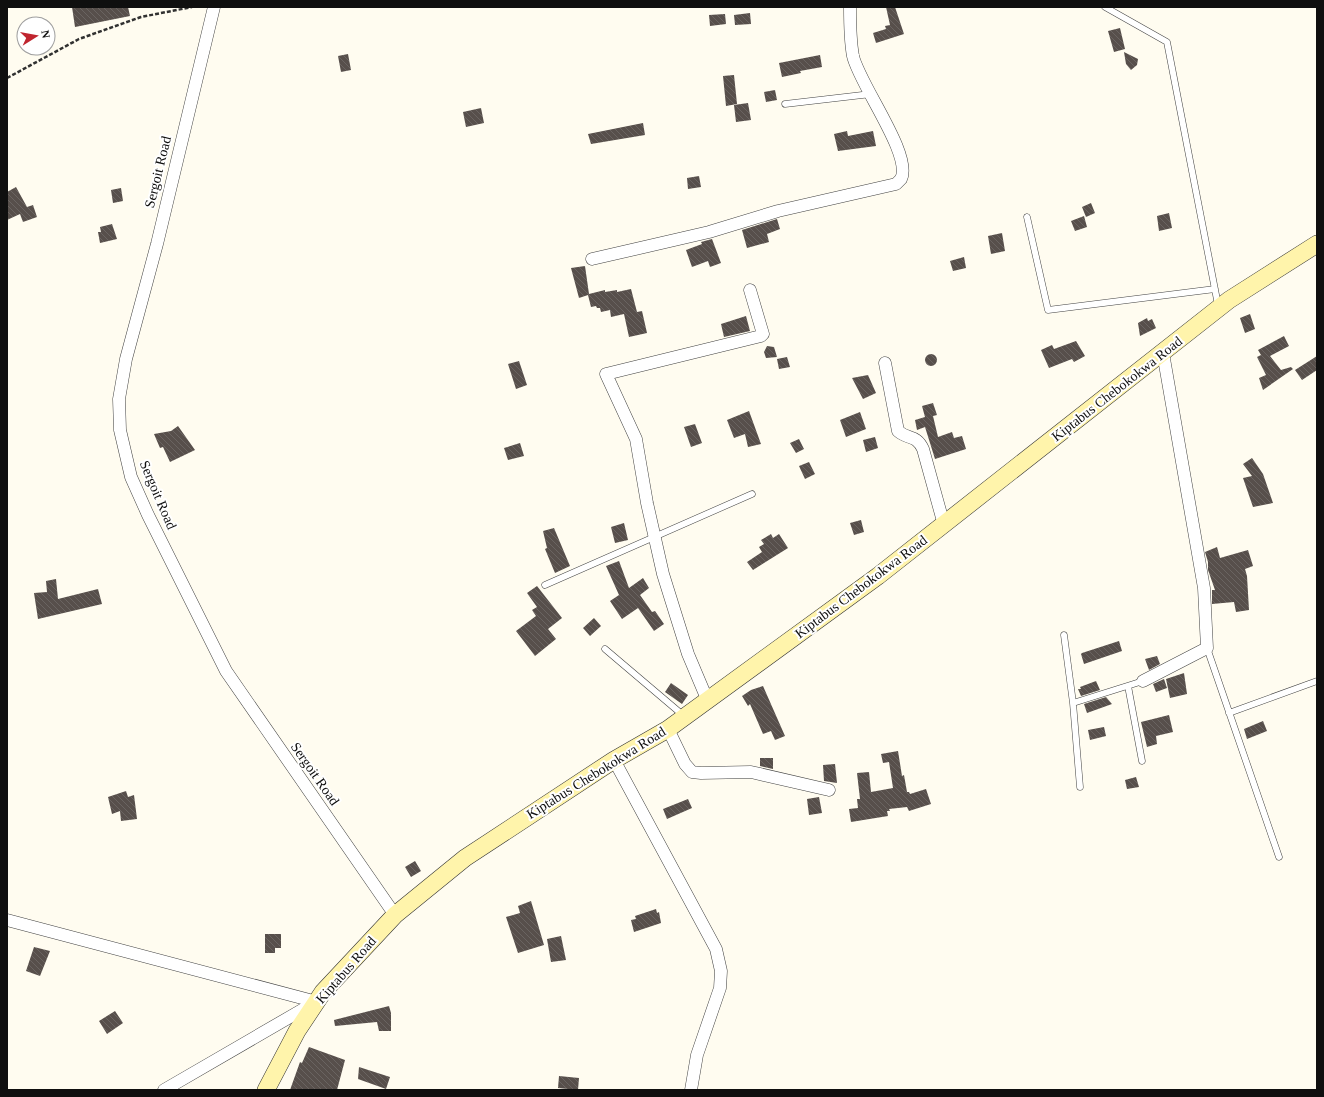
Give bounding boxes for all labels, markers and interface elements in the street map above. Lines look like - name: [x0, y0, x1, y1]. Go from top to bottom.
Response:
- north arrow: [16, 16, 56, 56]
- text: N: [39, 29, 52, 39]
- street label: Sergoit Road: [142, 135, 174, 209]
- street label: Kiptabus Chebokokwa Road: [1049, 334, 1185, 444]
- street label: Sergoit Road: [137, 458, 179, 532]
- street label: Kiptabus Chebokokwa Road: [792, 533, 930, 641]
- street label: Kiptabus Chebokokwa Road: [524, 724, 668, 822]
- street label: Sergoit Road: [288, 740, 342, 808]
- street label: Kiptabus Road: [313, 934, 379, 1006]

